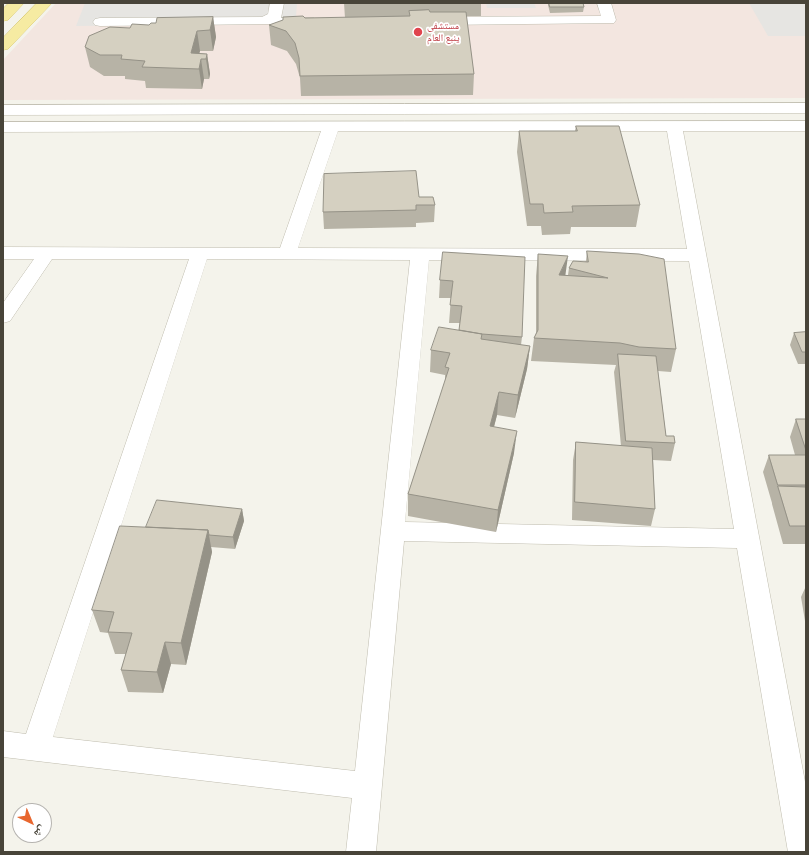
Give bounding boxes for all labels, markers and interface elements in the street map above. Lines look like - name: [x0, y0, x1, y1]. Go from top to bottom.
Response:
- place label: مستشفى ينبع العام: [427, 20, 460, 44]
- marker: مستشفى ينبع العام: [412, 26, 424, 38]
- north arrow: [12, 803, 52, 843]
- text: ش: [31, 823, 49, 840]

